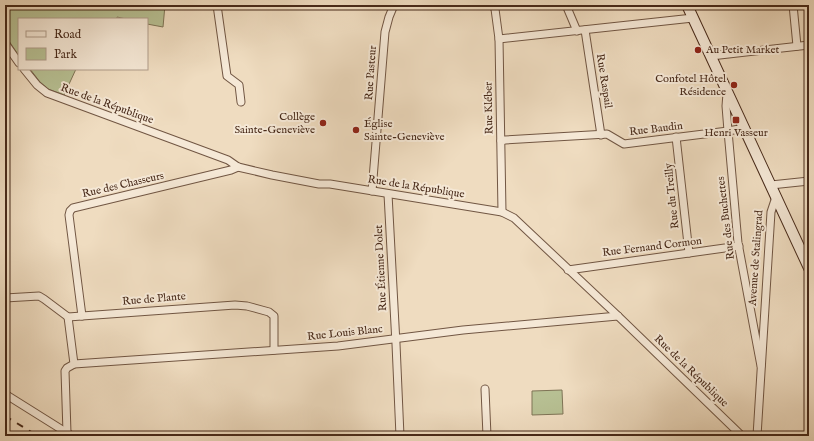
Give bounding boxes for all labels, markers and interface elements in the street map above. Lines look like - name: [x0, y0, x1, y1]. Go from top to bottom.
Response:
- legend: [18, 18, 148, 70]
- text: Road: [54, 27, 82, 42]
- place label: Au Petit Market: [705, 43, 780, 57]
- street label: Rue Pasteur: [362, 45, 380, 101]
- marker: Au Petit Market: [693, 45, 703, 55]
- text: Park: [54, 47, 77, 62]
- street label: Rue Raspail: [593, 53, 615, 109]
- place label: Confotel Hôtel Résidence: [655, 72, 726, 99]
- marker: Confotel Hôtel Résidence: [729, 80, 739, 90]
- street label: Rue de la République: [59, 81, 155, 127]
- street label: Rue Kléber: [482, 82, 496, 134]
- place label: Collège Sainte-Geneviève: [234, 110, 315, 137]
- marker: Henri Vasseur: [731, 115, 741, 125]
- place label: Église Sainte-Geneviève: [364, 117, 445, 144]
- marker: Collège Sainte-Geneviève: [318, 118, 328, 128]
- street label: Rue Baudin: [628, 119, 684, 139]
- marker: Église Sainte-Geneviève: [351, 125, 361, 135]
- place label: Henri Vasseur: [704, 126, 768, 140]
- street label: Rue du Treilly: [662, 162, 682, 230]
- street label: Rue des Chasseurs: [81, 169, 165, 201]
- street label: Rue de la République: [367, 172, 465, 202]
- street label: Rue des Buchettes: [714, 175, 738, 260]
- street label: Avenue de Stalingrad: [746, 210, 766, 307]
- street label: Rue Étienne Dolet: [372, 224, 390, 312]
- street label: Rue Fernand Cormon: [601, 234, 703, 260]
- street label: Rue de Plante: [122, 289, 186, 309]
- street label: Rue Louis Blanc: [307, 322, 384, 344]
- street label: Rue de la République: [651, 332, 731, 410]

